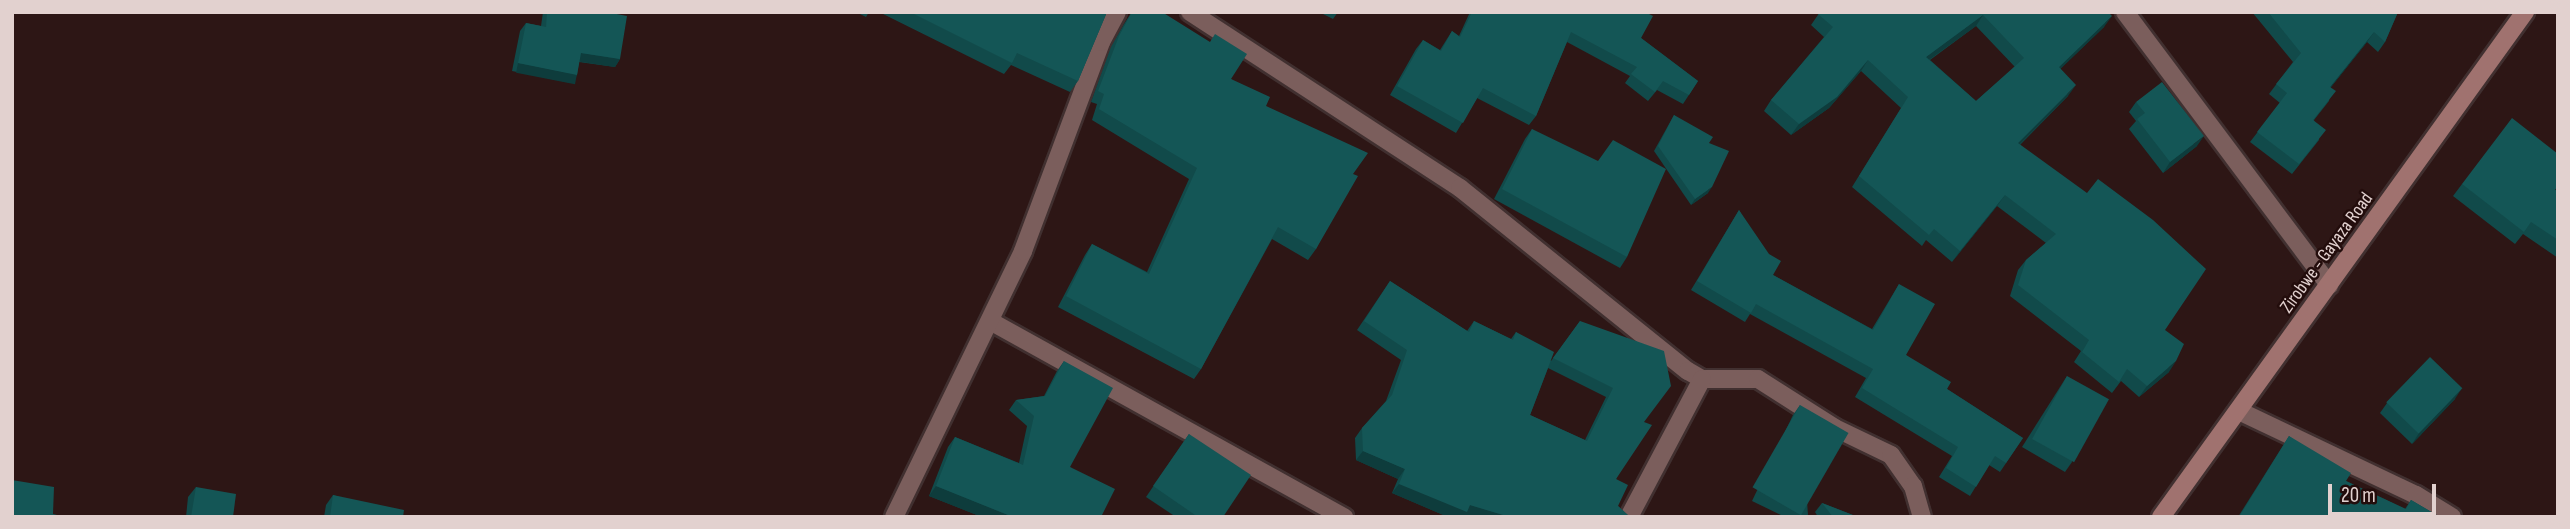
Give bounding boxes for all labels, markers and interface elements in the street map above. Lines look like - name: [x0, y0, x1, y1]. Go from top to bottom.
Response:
- street label: Zirobwe - Gayaza Road: [2276, 188, 2378, 318]
- scale bar: [2332, 470, 2440, 514]
- text: 20 m: [2341, 483, 2376, 508]

